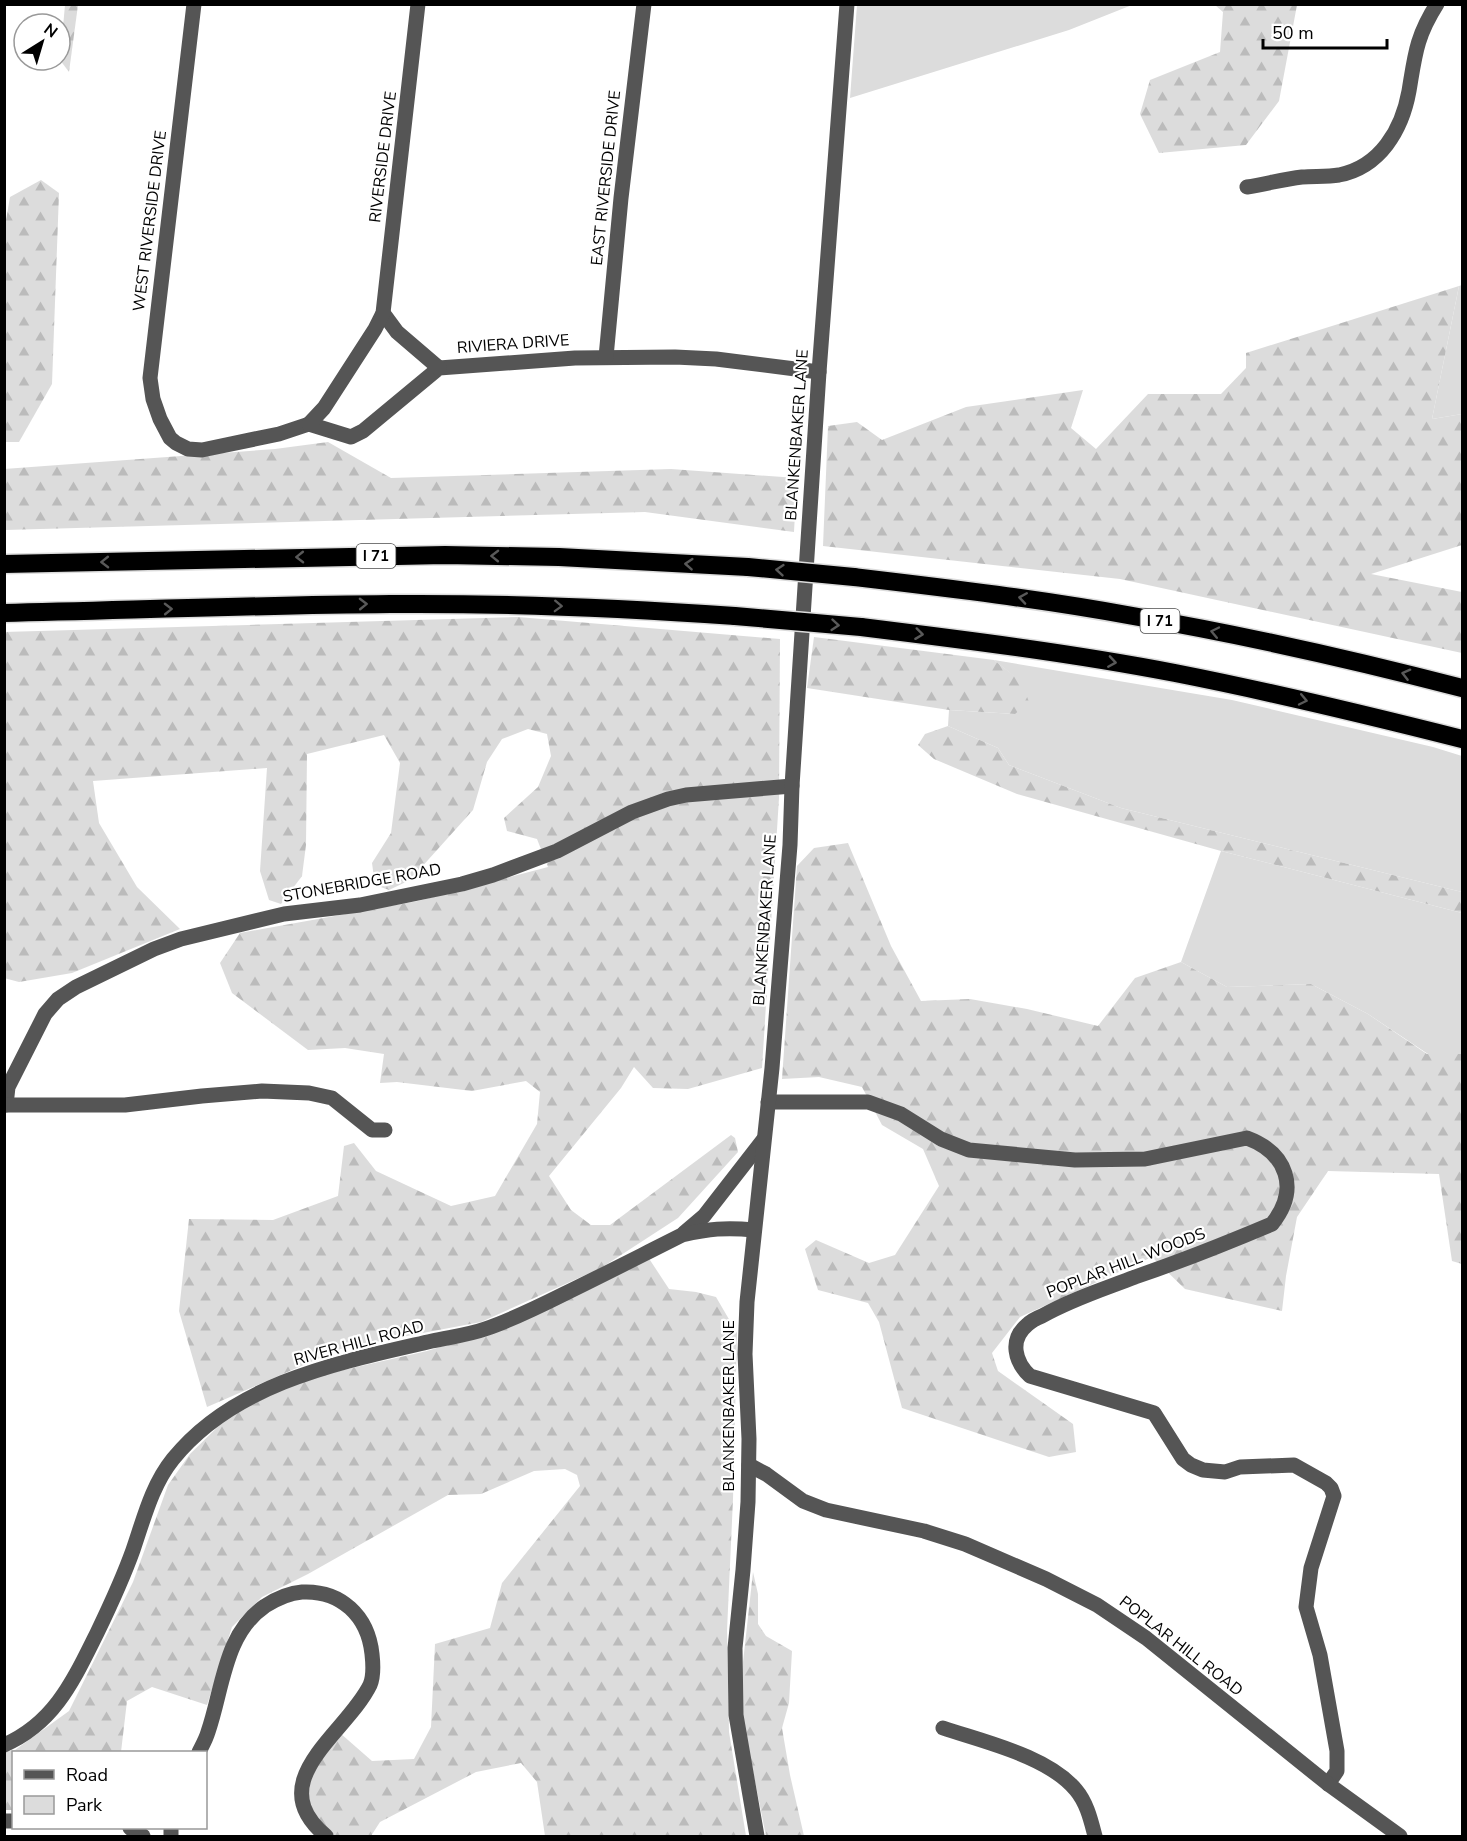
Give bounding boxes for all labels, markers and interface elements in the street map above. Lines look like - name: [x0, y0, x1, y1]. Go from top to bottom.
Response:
- north arrow: [12, 12, 72, 72]
- scale bar: [1263, 12, 1388, 50]
- text: N: [39, 18, 62, 43]
- text: 50 m: [1272, 21, 1314, 45]
- street label: EAST RIVERSIDE DRIVE: [586, 89, 626, 267]
- street label: RIVERSIDE DRIVE: [364, 90, 402, 224]
- street label: WEST RIVERSIDE DRIVE: [128, 129, 172, 313]
- street label: RIVIERA DRIVE: [456, 329, 570, 359]
- street label: BLANKENBAKER LANE: [780, 349, 814, 521]
- road number: I 71: [356, 544, 395, 568]
- one-way arrow: [490, 550, 499, 562]
- one-way arrow: [295, 551, 304, 563]
- one-way arrow: [100, 555, 109, 568]
- one-way arrow: [685, 557, 694, 570]
- one-way arrow: [775, 564, 784, 577]
- one-way arrow: [1019, 593, 1028, 605]
- one-way arrow: [358, 598, 367, 611]
- one-way arrow: [553, 600, 562, 612]
- one-way arrow: [163, 603, 172, 615]
- road number: I 71: [1140, 609, 1180, 633]
- one-way arrow: [830, 618, 839, 631]
- one-way arrow: [1211, 626, 1221, 639]
- one-way arrow: [914, 627, 923, 640]
- one-way arrow: [1107, 656, 1116, 668]
- one-way arrow: [1401, 668, 1411, 681]
- one-way arrow: [1298, 693, 1308, 706]
- street label: BLANKENBAKER LANE: [748, 834, 782, 1006]
- street label: STONEBRIDGE ROAD: [281, 858, 443, 908]
- street label: POPLAR HILL WOODS: [1043, 1222, 1209, 1303]
- street label: RIVER HILL ROAD: [291, 1315, 427, 1371]
- street label: BLANKENBAKER LANE: [718, 1320, 740, 1492]
- street label: POPLAR HILL ROAD: [1115, 1591, 1247, 1701]
- legend: [12, 1751, 207, 1829]
- text: Road: [66, 1763, 108, 1787]
- text: Park: [66, 1793, 103, 1817]

